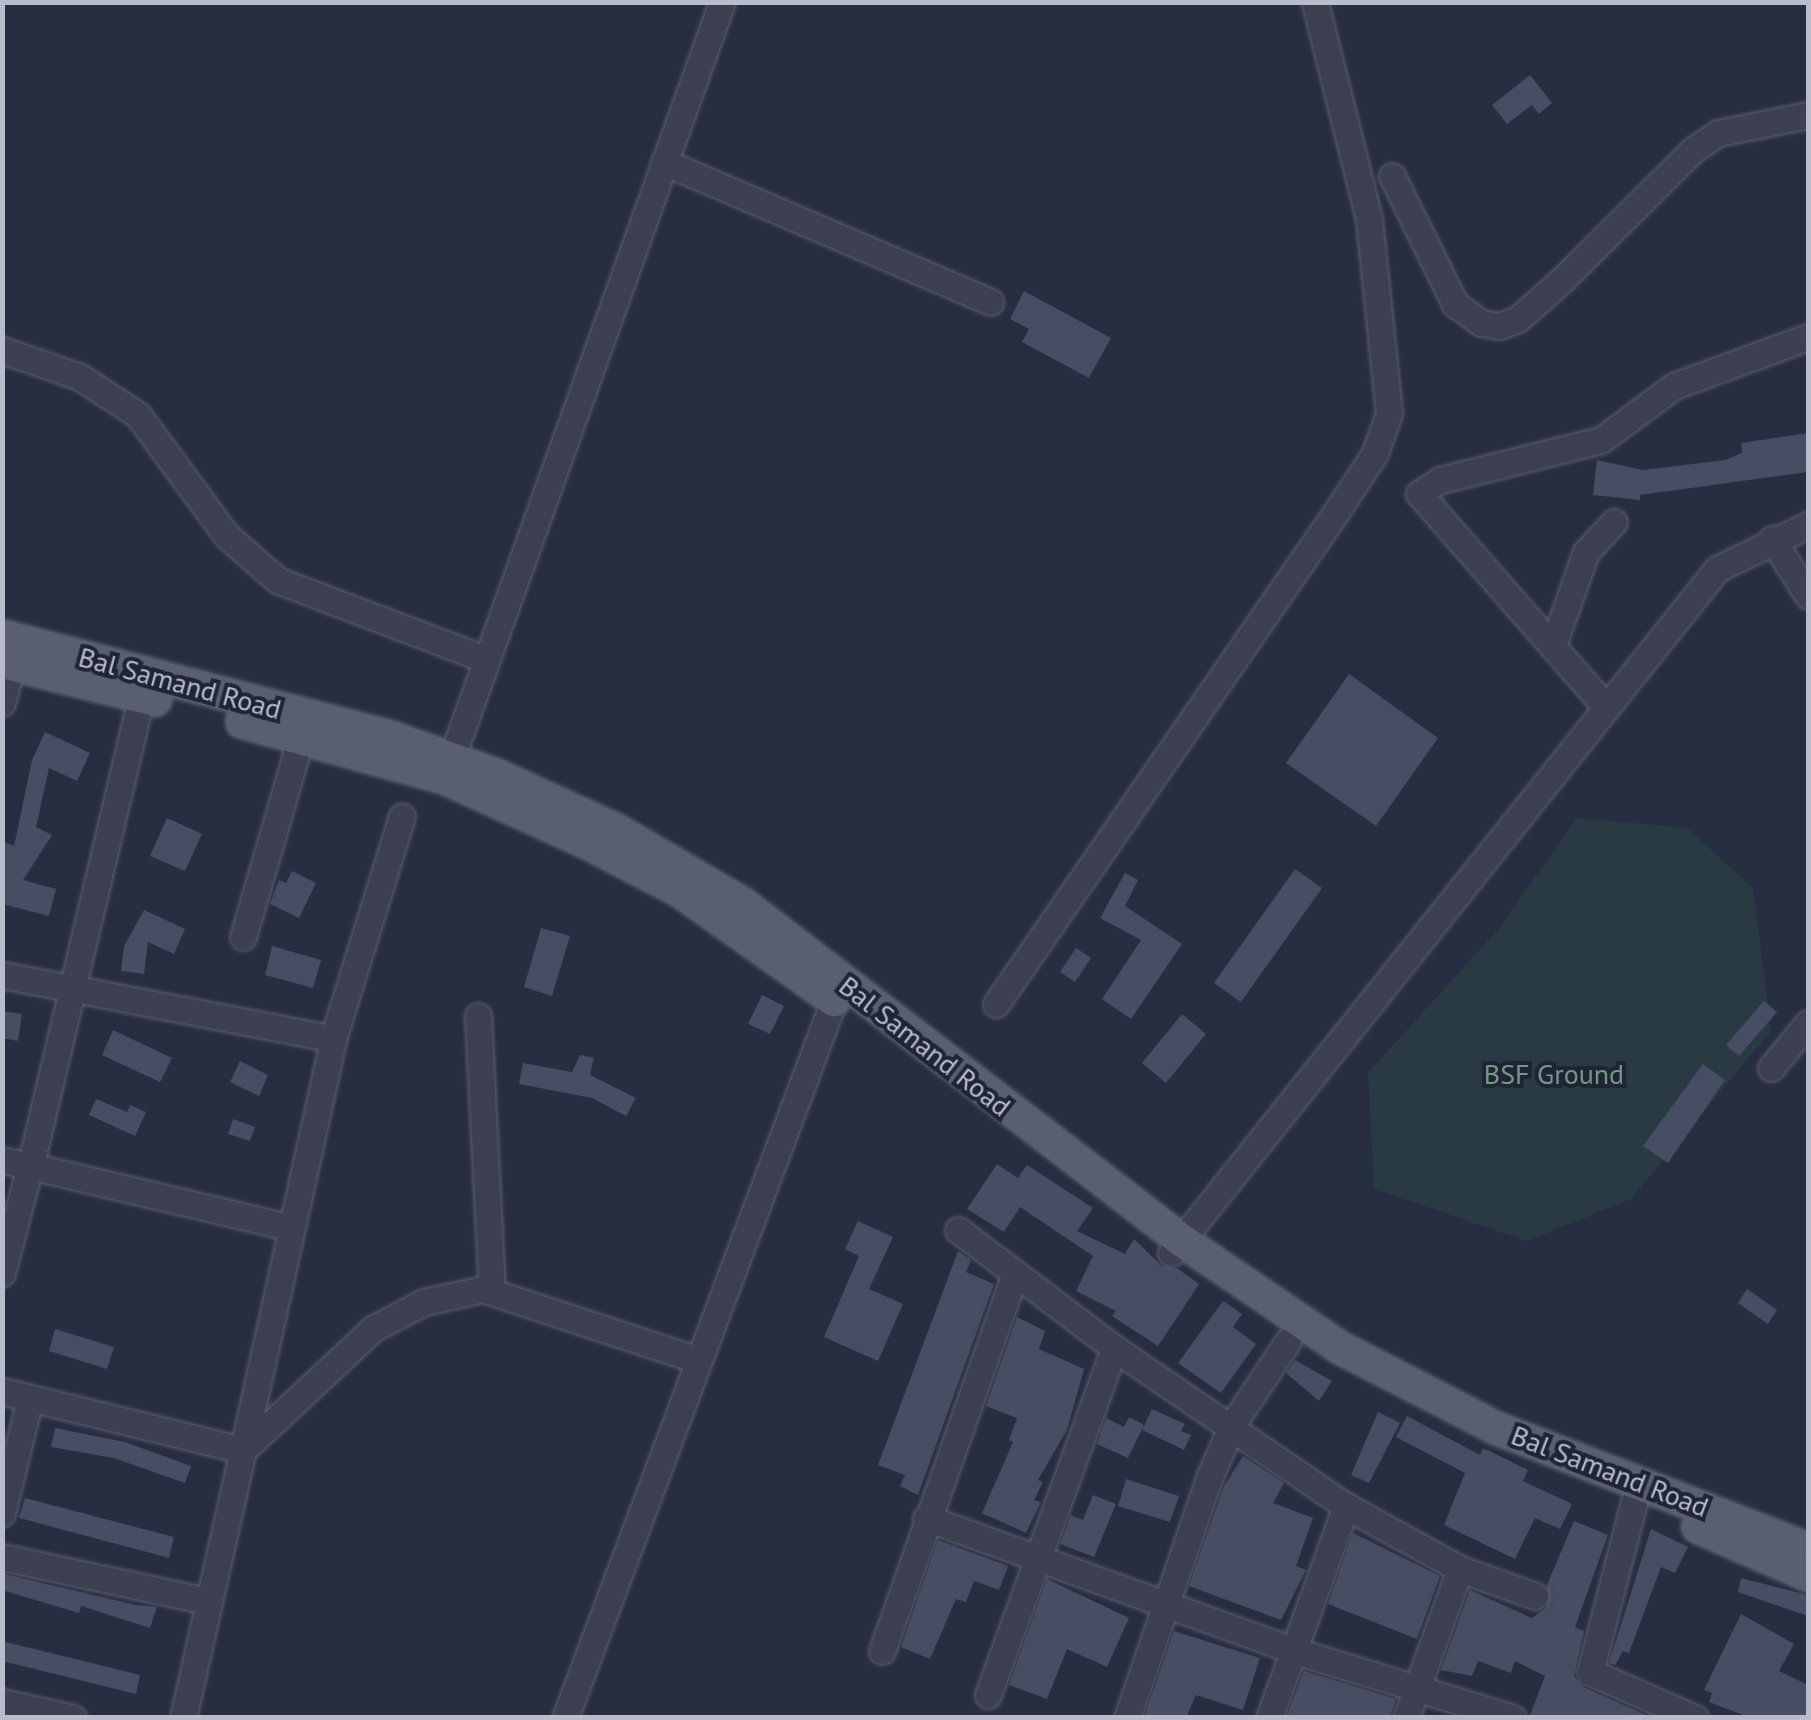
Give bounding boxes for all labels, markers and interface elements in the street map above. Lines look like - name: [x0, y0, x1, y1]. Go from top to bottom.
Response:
- street label: Bal Samand Road: [75, 640, 285, 726]
- street label: Bal Samand Road: [833, 969, 1017, 1123]
- park label: BSF Ground: [1484, 1057, 1624, 1091]
- street label: Bal Samand Road: [1507, 1418, 1713, 1524]

